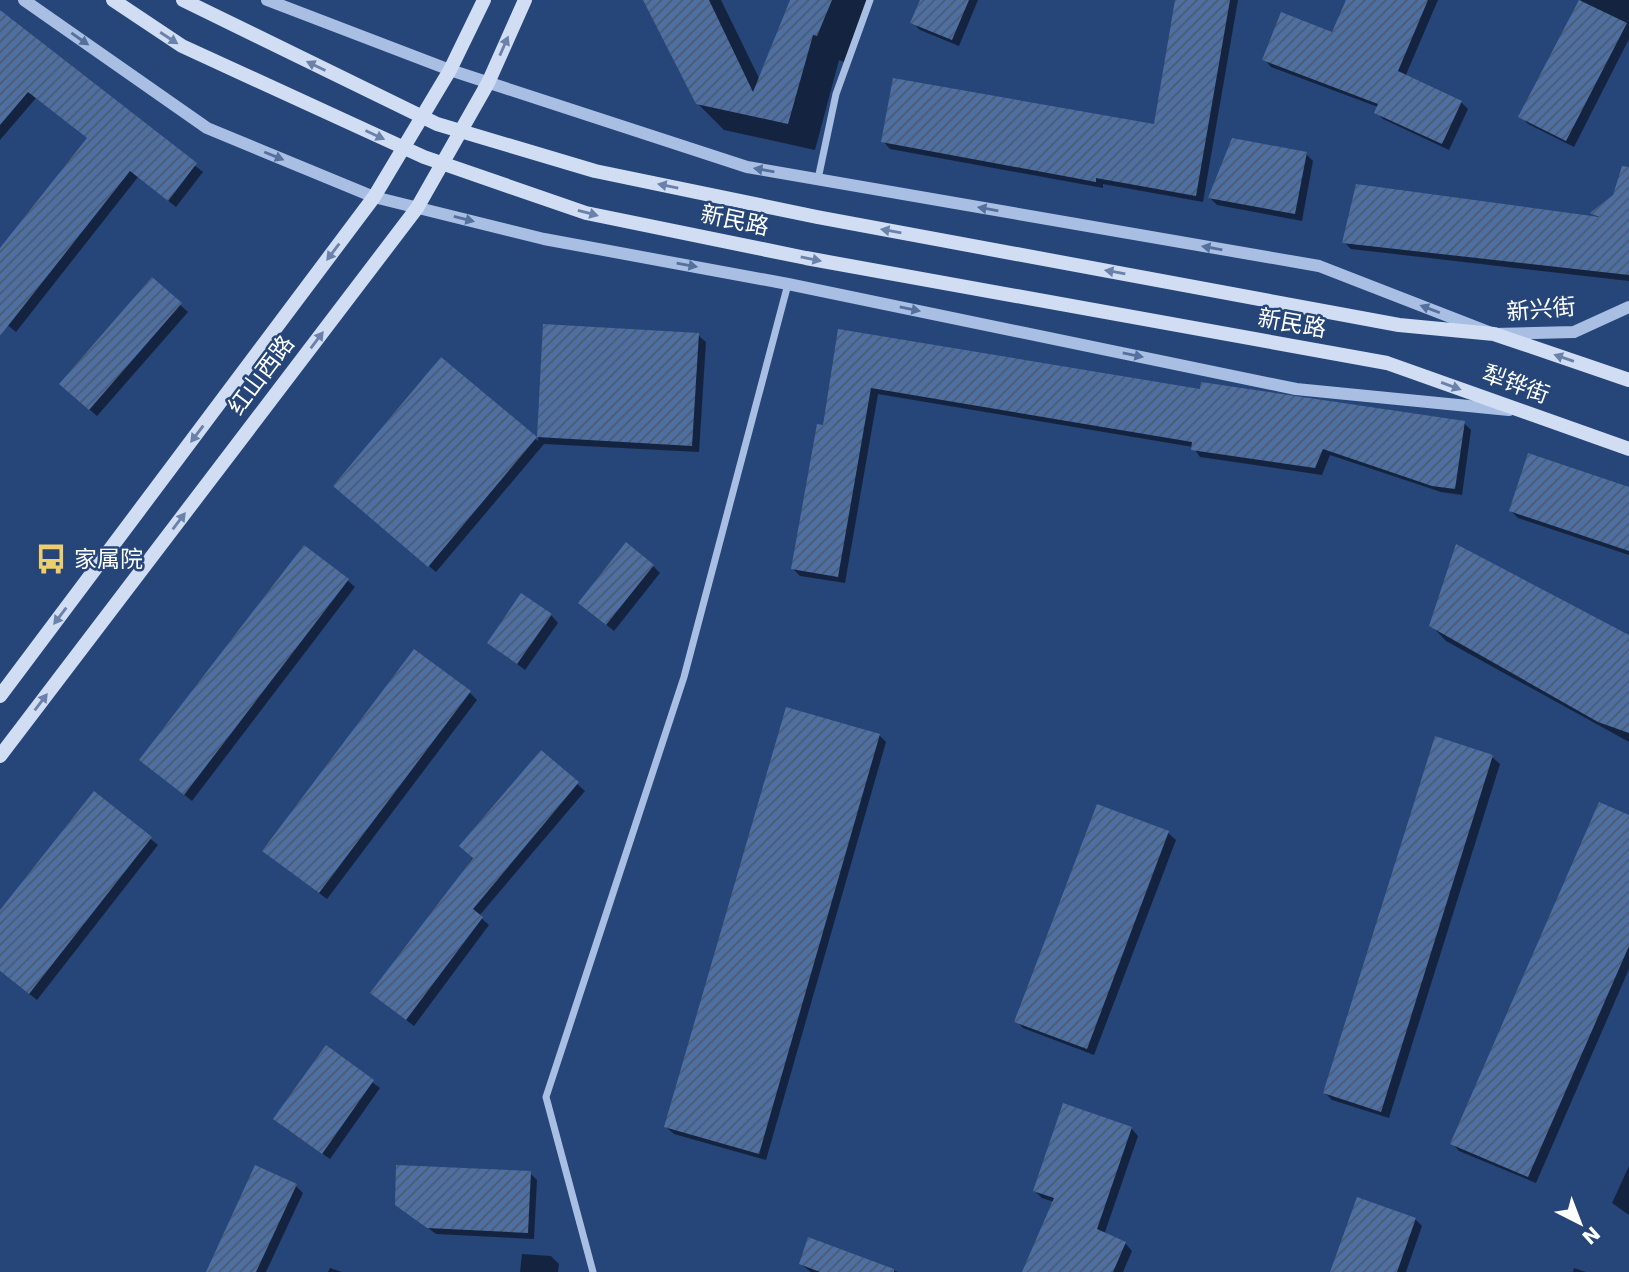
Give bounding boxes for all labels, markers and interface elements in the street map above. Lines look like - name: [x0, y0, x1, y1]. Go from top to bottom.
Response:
- one-way arrow: [160, 31, 179, 44]
- one-way arrow: [71, 32, 89, 46]
- one-way arrow: [498, 36, 510, 56]
- one-way arrow: [306, 60, 326, 71]
- one-way arrow: [365, 129, 385, 140]
- one-way arrow: [263, 150, 284, 161]
- one-way arrow: [753, 164, 775, 175]
- one-way arrow: [657, 181, 679, 192]
- street label: 新民路: [699, 200, 771, 240]
- one-way arrow: [977, 203, 999, 214]
- one-way arrow: [578, 208, 600, 219]
- one-way arrow: [453, 214, 475, 225]
- one-way arrow: [880, 225, 902, 236]
- one-way arrow: [326, 242, 341, 260]
- one-way arrow: [1201, 242, 1223, 253]
- one-way arrow: [800, 254, 822, 265]
- one-way arrow: [676, 260, 698, 271]
- one-way arrow: [1104, 267, 1126, 278]
- street label: 新兴街: [1505, 293, 1577, 325]
- one-way arrow: [899, 304, 921, 315]
- street label: 新民路: [1256, 304, 1328, 342]
- one-way arrow: [1420, 304, 1441, 315]
- street label: 红山西路: [223, 330, 299, 420]
- one-way arrow: [309, 331, 324, 349]
- one-way arrow: [1122, 350, 1144, 361]
- one-way arrow: [1554, 352, 1575, 363]
- street label: 犁铧街: [1479, 360, 1553, 408]
- one-way arrow: [1441, 381, 1462, 392]
- one-way arrow: [189, 424, 204, 442]
- one-way arrow: [171, 512, 186, 530]
- bus stop icon: 家属院: [34, 542, 68, 576]
- place label: 家属院: [74, 546, 143, 572]
- one-way arrow: [53, 606, 67, 625]
- one-way arrow: [34, 692, 48, 711]
- north arrow: [1545, 1188, 1615, 1258]
- text: N: [1578, 1222, 1605, 1249]

